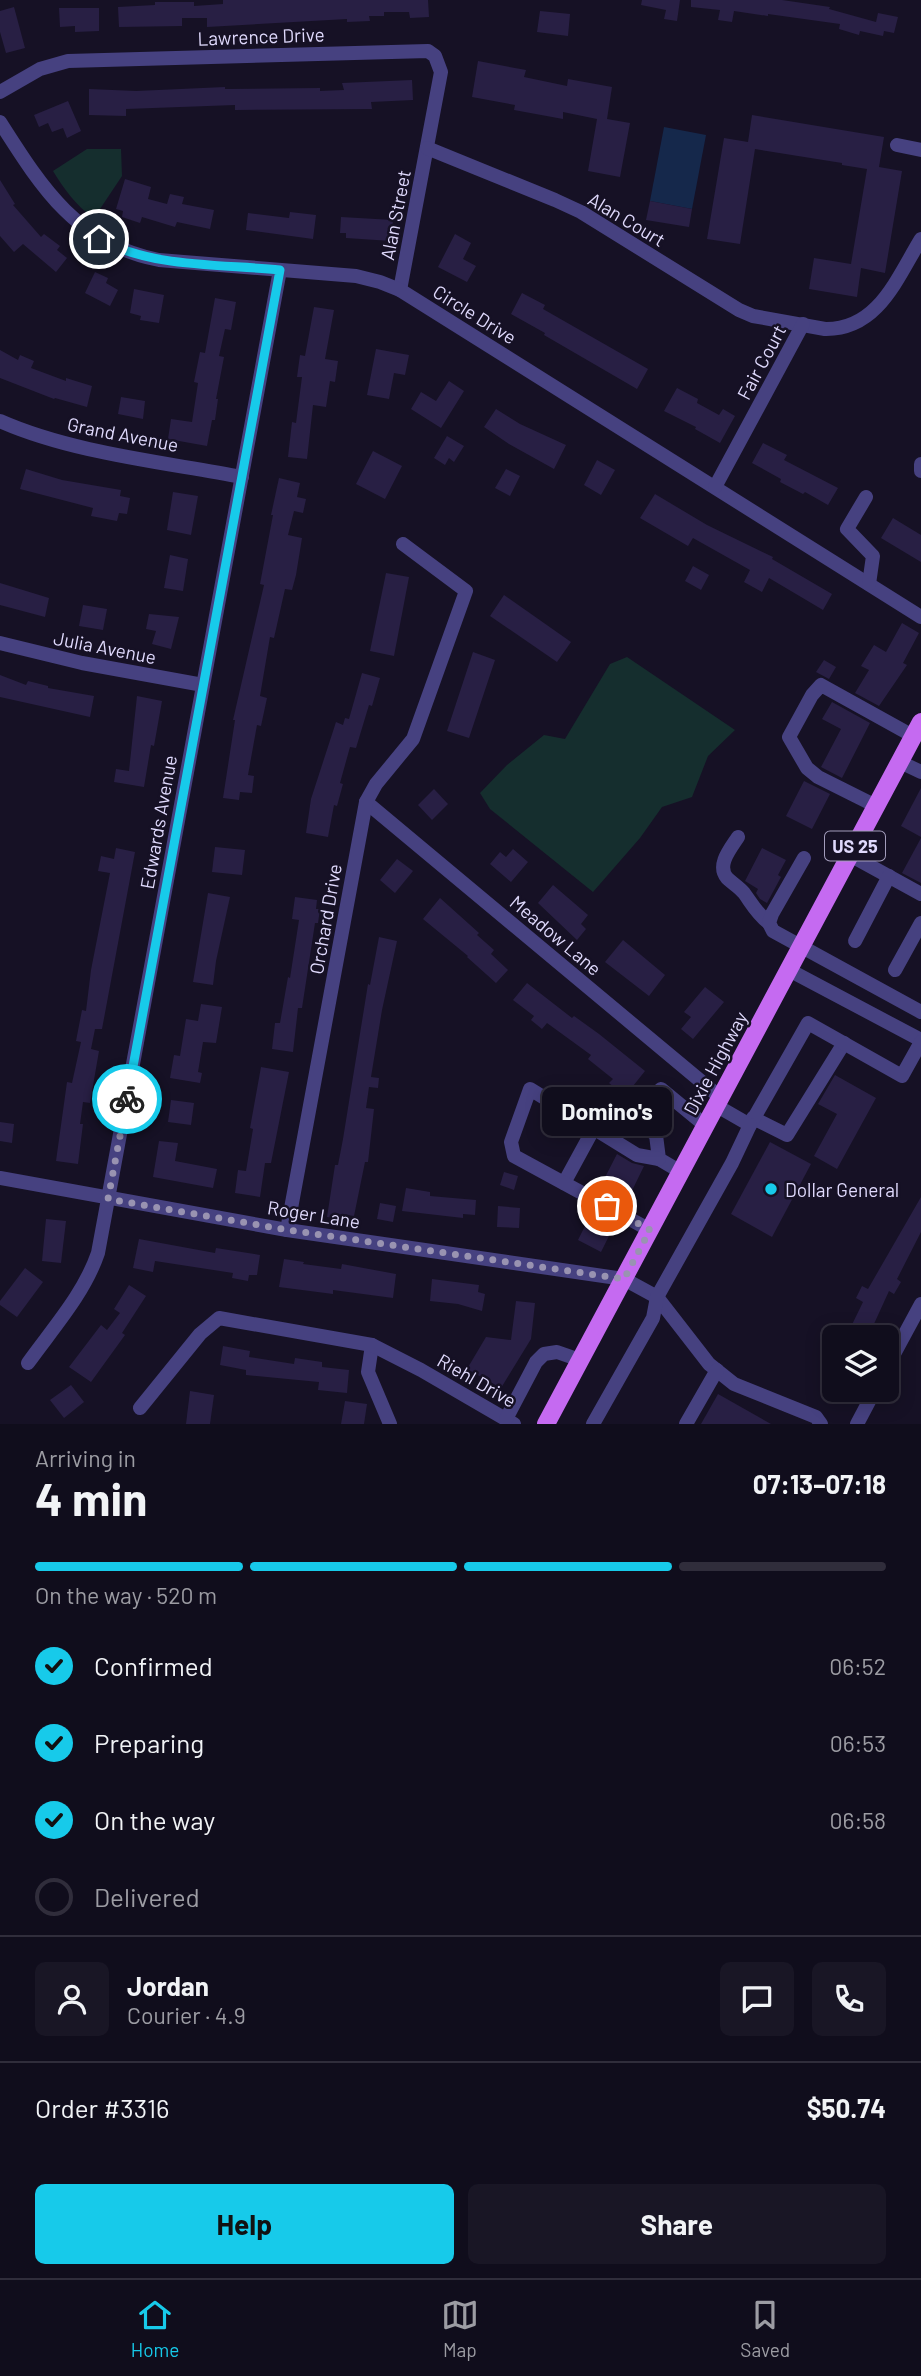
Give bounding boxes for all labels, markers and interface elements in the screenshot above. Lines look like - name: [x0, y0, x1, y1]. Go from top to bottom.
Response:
- street label: Lawrence Drive: [197, 22, 325, 50]
- street label: Alan Street: [375, 168, 415, 262]
- street label: Alan Court: [584, 187, 670, 251]
- pin: [69, 209, 129, 269]
- icon: home: [80, 220, 118, 258]
- street label: Circle Drive: [429, 279, 521, 349]
- street label: Fair Court: [732, 321, 790, 403]
- street label: Grand Avenue: [65, 412, 181, 456]
- street label: Julia Avenue: [52, 626, 158, 668]
- street label: Edwards Avenue: [135, 753, 181, 891]
- road number: US 25: [825, 832, 885, 860]
- street label: Orchard Drive: [304, 862, 346, 976]
- street label: Meadow Lane: [506, 890, 606, 980]
- street label: Dixie Highway: [678, 1007, 752, 1119]
- courier: [92, 1064, 162, 1134]
- icon: bike: [108, 1080, 146, 1118]
- callout: Domino's: [542, 1087, 672, 1136]
- text: Domino's: [561, 1097, 653, 1125]
- pin: [577, 1176, 637, 1236]
- place label: Dollar General: [785, 1178, 899, 1201]
- marker: Dollar General: [763, 1181, 779, 1197]
- icon: bag: [588, 1187, 626, 1225]
- street label: Roger Lane: [266, 1195, 362, 1233]
- map controls: [822, 1325, 899, 1402]
- button: layers: [822, 1325, 899, 1402]
- street label: Riehl Drive: [433, 1348, 521, 1412]
- text: Arriving in: [35, 1444, 136, 1472]
- text: 07:13–07:18: [753, 1468, 886, 1499]
- text: 4 min: [35, 1470, 147, 1525]
- text: On the way · 520 m: [35, 1581, 217, 1609]
- icon: check: [35, 1647, 73, 1685]
- text: Confirmed: [94, 1650, 213, 1681]
- text: 06:52: [829, 1652, 886, 1680]
- icon: check: [35, 1724, 73, 1762]
- text: Preparing: [94, 1727, 204, 1758]
- text: 06:53: [830, 1729, 886, 1757]
- icon: check: [35, 1801, 73, 1839]
- text: On the way: [94, 1804, 215, 1835]
- text: 06:58: [830, 1806, 886, 1834]
- text: Delivered: [94, 1881, 200, 1912]
- button: person: [35, 1962, 109, 2036]
- button: chat: [720, 1962, 794, 2036]
- button: phone: [812, 1962, 886, 2036]
- text: Jordan: [127, 1970, 209, 2001]
- text: Courier · 4.9: [127, 2001, 246, 2029]
- text: Order #3316: [35, 2092, 169, 2123]
- text: $50.74: [807, 2092, 886, 2123]
- button: Help: [35, 2184, 454, 2264]
- button: Share: [468, 2184, 886, 2264]
- tab: Home: [131, 2296, 179, 2361]
- tab: Map: [441, 2296, 479, 2361]
- tab: Saved: [740, 2296, 790, 2361]

